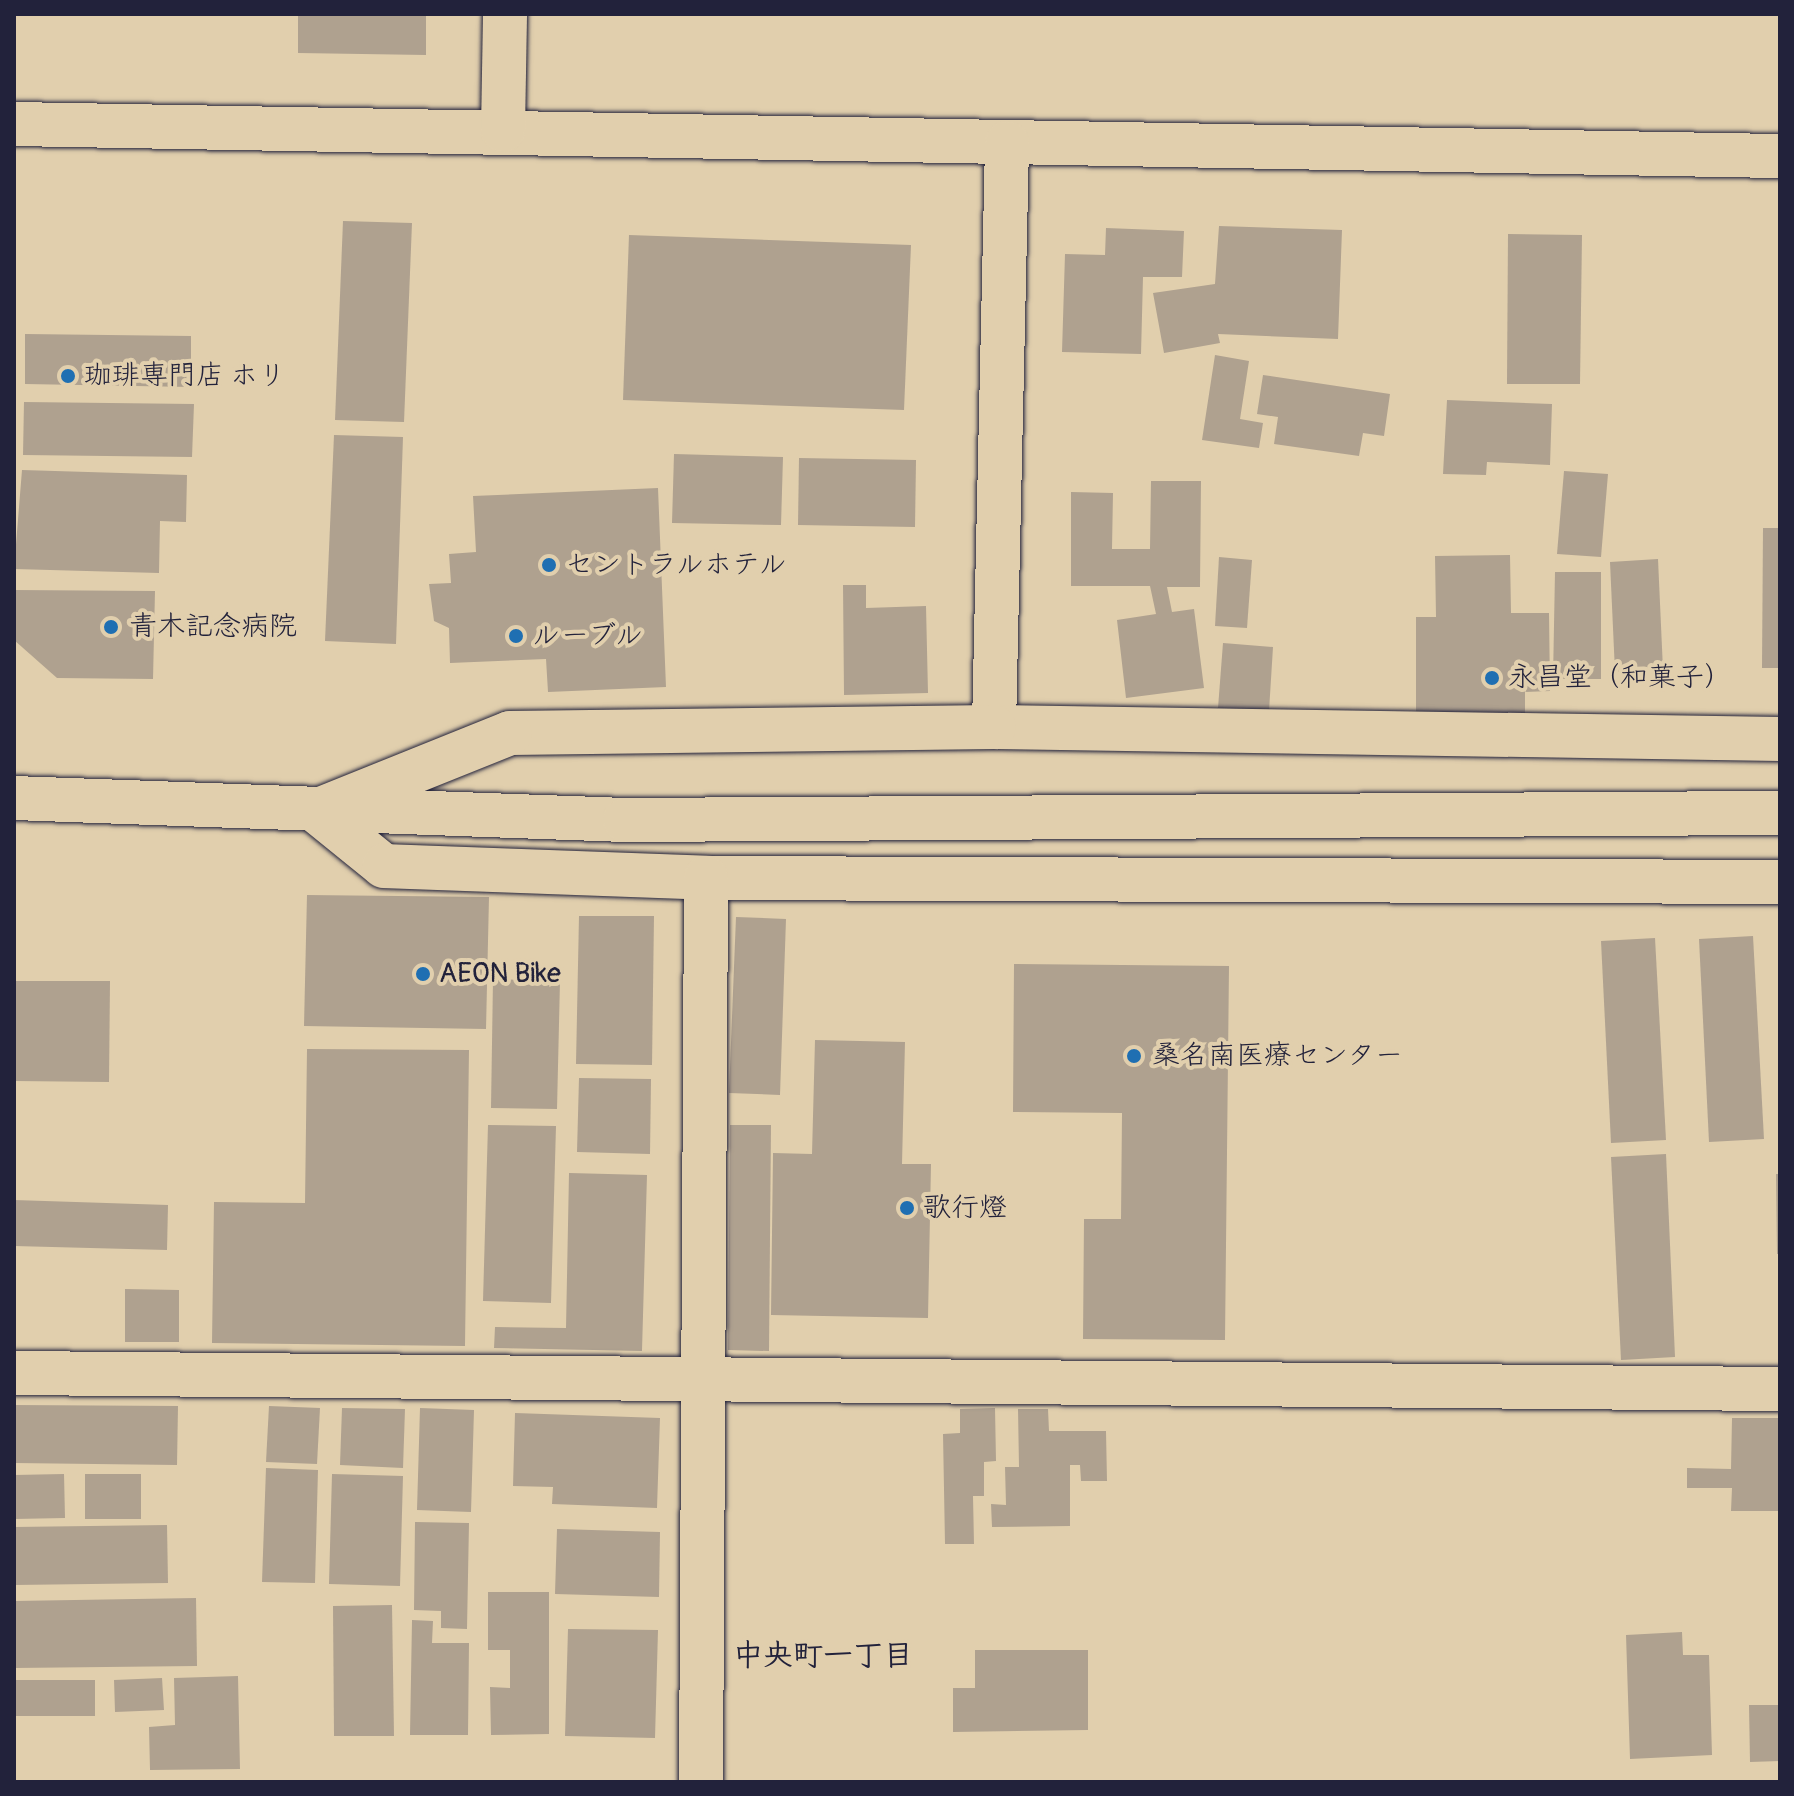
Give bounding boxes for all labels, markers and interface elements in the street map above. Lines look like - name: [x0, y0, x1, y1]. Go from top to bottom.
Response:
- place label: 珈琲専門店 ホリ: [84, 359, 286, 393]
- marker: 珈琲専門店 ホリ: [59, 367, 77, 385]
- place label: セントラルホテル: [565, 548, 789, 582]
- marker: セントラルホテル: [540, 556, 558, 574]
- place label: 青木記念病院: [129, 610, 297, 644]
- marker: 青木記念病院: [100, 616, 122, 638]
- place label: ルーブル: [532, 619, 645, 653]
- marker: ルーブル: [507, 627, 525, 645]
- place label: 永昌堂（和菓子）: [1508, 661, 1732, 695]
- marker: 永昌堂（和菓子）: [1483, 669, 1501, 687]
- place label: AEON Bike: [439, 957, 561, 991]
- marker: AEON Bike: [414, 965, 432, 983]
- place label: 桑名南医療センター: [1152, 1039, 1404, 1073]
- marker: 桑名南医療センター: [1123, 1045, 1145, 1067]
- place label: 歌行燈: [923, 1191, 1007, 1225]
- marker: 歌行燈: [898, 1199, 916, 1217]
- district label: 中央町一丁目: [733, 1638, 913, 1674]

